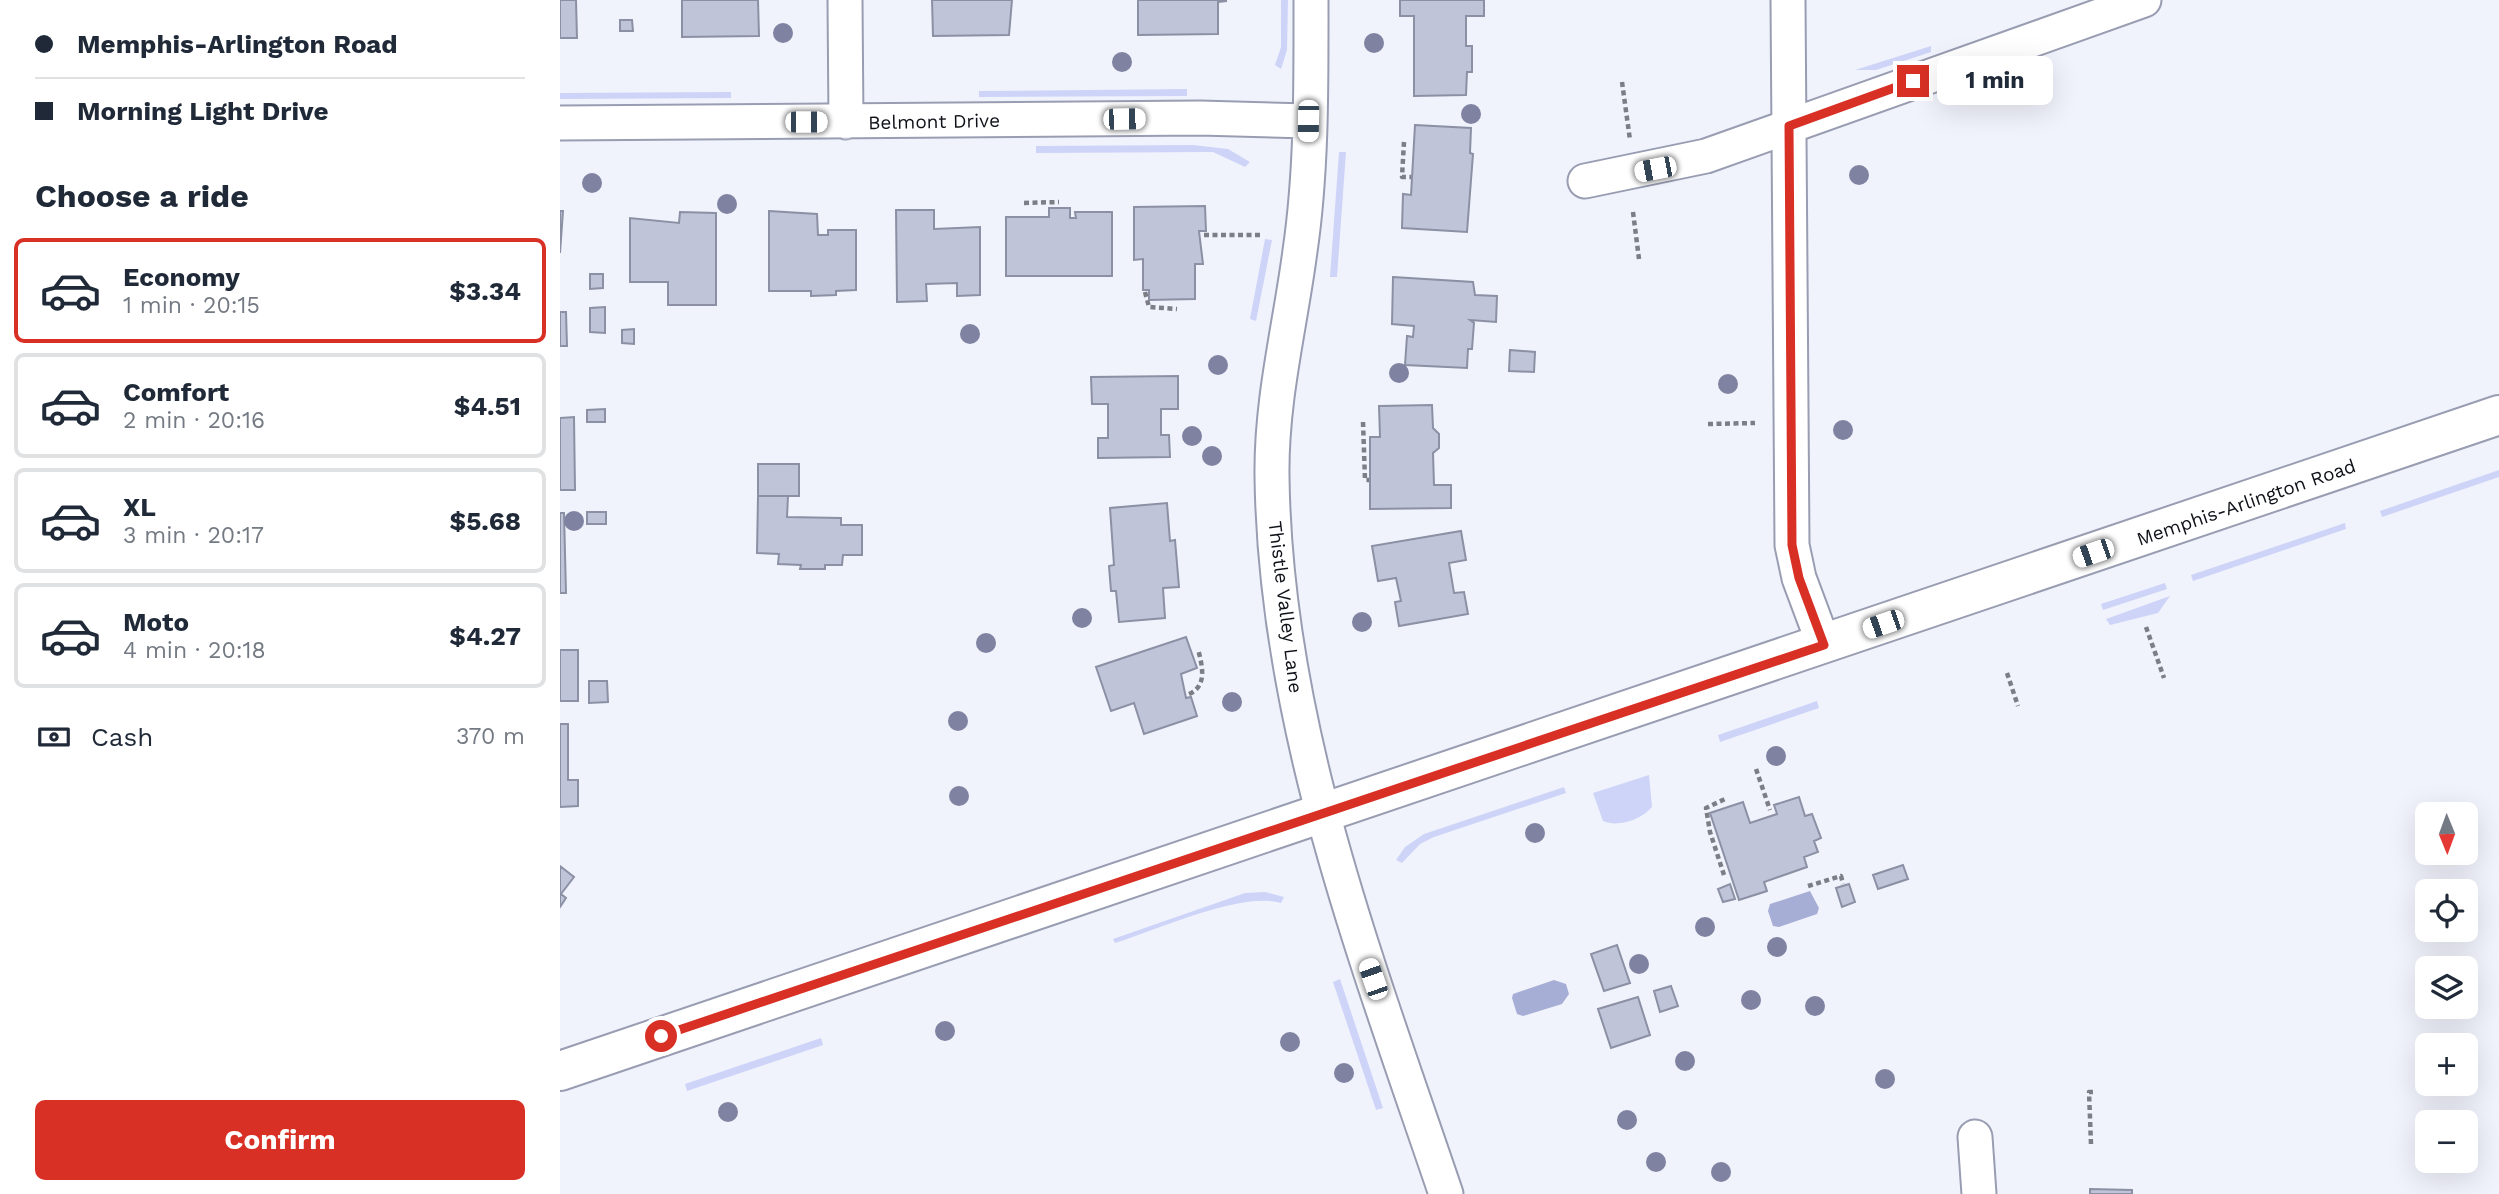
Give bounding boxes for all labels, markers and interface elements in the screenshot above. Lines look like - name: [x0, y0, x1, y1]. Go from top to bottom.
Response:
- text: Memphis-Arlington Road: [77, 29, 398, 59]
- callout: 1 min: [1938, 56, 2053, 106]
- route end: [1897, 65, 1929, 97]
- text: 1 min: [1965, 67, 2025, 94]
- text: Morning Light Drive: [77, 96, 329, 126]
- car: [1298, 100, 1319, 142]
- car: [1103, 108, 1146, 130]
- street label: Belmont Drive: [868, 109, 1000, 134]
- car: [786, 112, 828, 133]
- car: [1633, 155, 1678, 183]
- text: Choose a ride: [35, 177, 249, 215]
- icon: car: [39, 259, 102, 322]
- text: Economy: [123, 262, 240, 292]
- text: $3.34: [449, 276, 521, 306]
- text: 1 min · 20:15: [123, 292, 260, 319]
- icon: car: [39, 374, 102, 437]
- text: Comfort: [123, 377, 229, 407]
- text: $4.51: [454, 391, 521, 421]
- text: 2 min · 20:16: [123, 407, 265, 434]
- street label: Memphis-Arlington Road: [2134, 454, 2359, 551]
- icon: car: [39, 489, 102, 552]
- text: XL: [123, 492, 156, 522]
- text: $5.68: [449, 506, 521, 536]
- street label: Thistle Valley Lane: [1264, 520, 1307, 694]
- text: 3 min · 20:17: [123, 522, 264, 549]
- car: [2070, 536, 2117, 570]
- icon: car: [39, 604, 102, 667]
- text: Moto: [123, 607, 189, 637]
- car: [1860, 607, 1907, 641]
- text: $4.27: [449, 621, 521, 651]
- text: 4 min · 20:18: [123, 637, 266, 664]
- icon: cash: [35, 718, 73, 756]
- text: Cash: [91, 722, 153, 752]
- text: 370 m: [456, 723, 525, 750]
- north arrow: [2415, 802, 2478, 864]
- map controls: [2415, 802, 2478, 1173]
- button: locate: [2415, 879, 2478, 942]
- car: [1357, 956, 1390, 1002]
- button: layers: [2415, 956, 2478, 1019]
- route start: [645, 1020, 677, 1052]
- button: +: [2415, 1033, 2478, 1096]
- button: Confirm: [35, 1100, 525, 1180]
- button: −: [2415, 1110, 2478, 1173]

